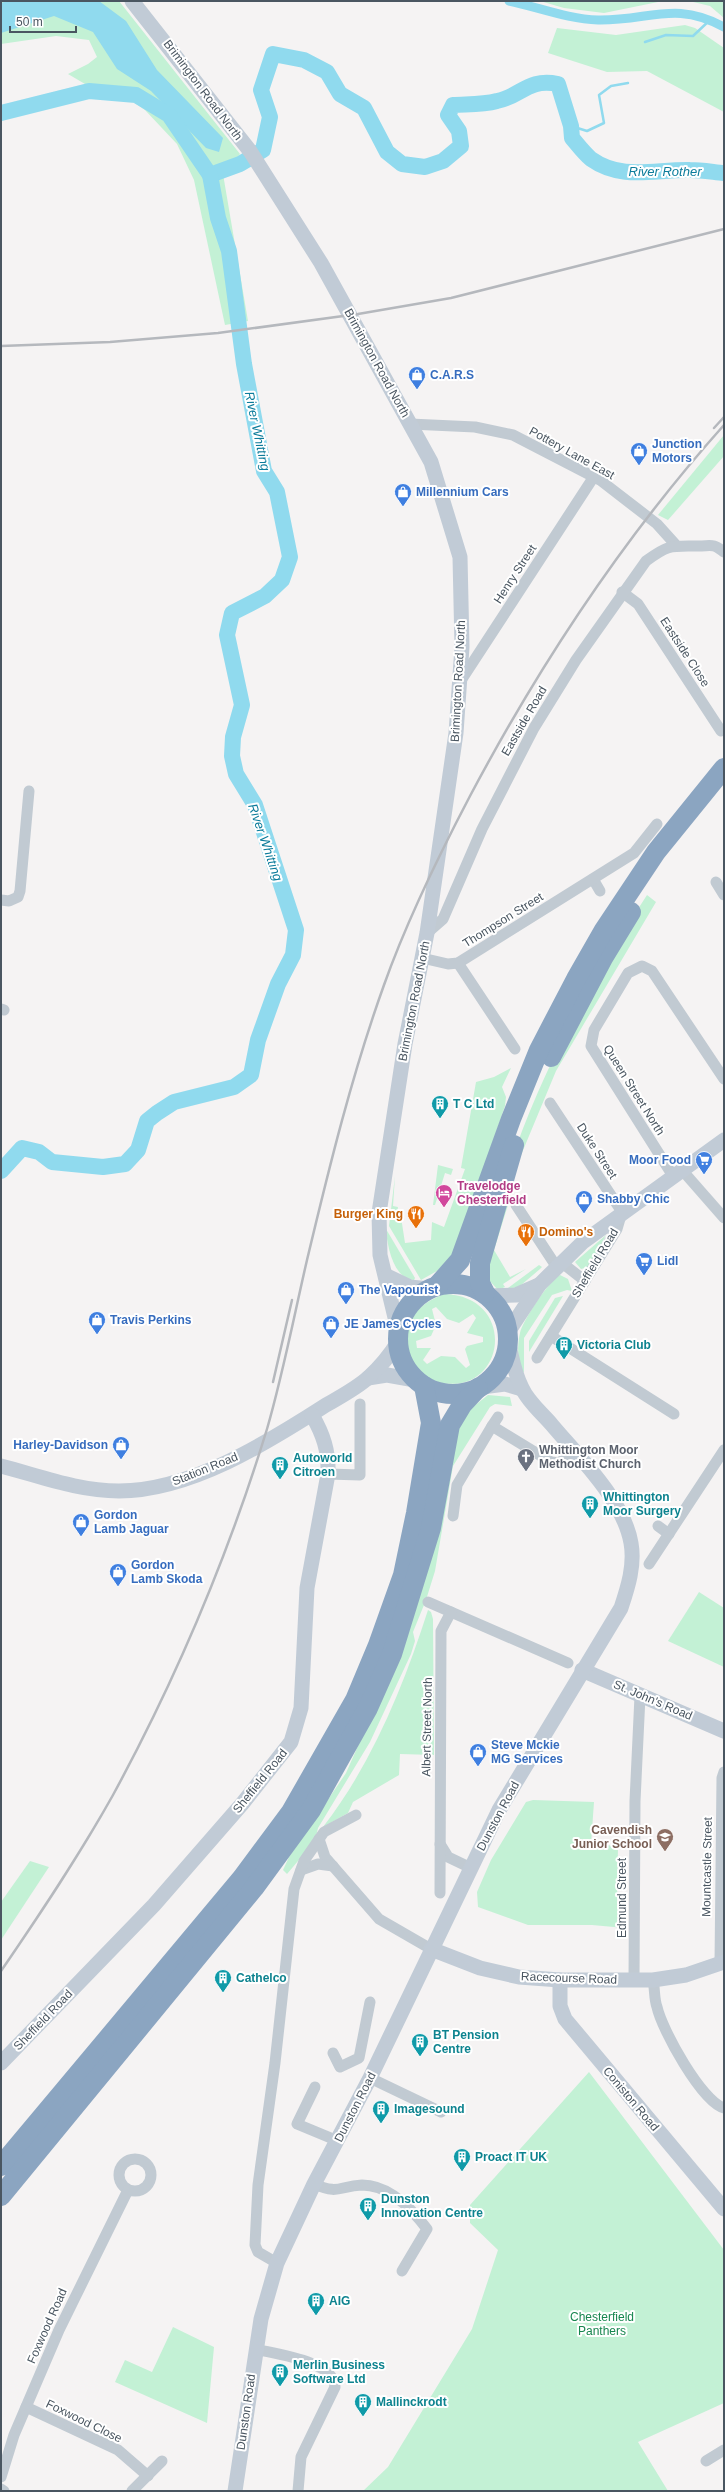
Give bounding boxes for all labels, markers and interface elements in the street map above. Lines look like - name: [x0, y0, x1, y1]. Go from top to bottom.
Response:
- scale bar: [10, 8, 76, 34]
- text: 50 m: [16, 15, 43, 29]
- street label: Brimington Road North: [161, 37, 245, 143]
- water label: River Rother: [629, 164, 702, 179]
- street label: Brimington Road North: [341, 306, 413, 420]
- shop icon: C.A.R.S: [407, 365, 427, 390]
- place label: C.A.R.S: [430, 368, 474, 382]
- water label: River Whitting: [242, 390, 273, 473]
- street label: Pottery Lane East: [527, 424, 618, 483]
- place label: Junction Motors: [652, 437, 702, 465]
- shop icon: Junction Motors: [629, 441, 649, 466]
- shop icon: Millennium Cars: [393, 482, 413, 507]
- place label: Millennium Cars: [416, 485, 509, 499]
- street label: Henry Street: [491, 541, 540, 606]
- street label: Eastside Close: [657, 615, 713, 690]
- street label: Brimington Road North: [448, 620, 468, 742]
- street label: Eastside Road: [498, 684, 550, 758]
- water label: River Whitting: [245, 801, 286, 884]
- street label: Thompson Street: [460, 889, 546, 950]
- street label: Brimington Road North: [395, 940, 433, 1062]
- street label: Queen Street North: [600, 1042, 668, 1138]
- building icon: T C Ltd: [430, 1094, 450, 1119]
- place label: T C Ltd: [453, 1097, 494, 1111]
- street label: Duke Street: [574, 1121, 620, 1182]
- supermarket icon: Moor Food: [694, 1150, 714, 1175]
- place label: Moor Food: [629, 1153, 691, 1167]
- place label: Travelodge Chesterfield: [457, 1179, 526, 1207]
- hotel icon: Travelodge Chesterfield: [434, 1183, 454, 1208]
- shop icon: Shabby Chic: [574, 1189, 594, 1214]
- place label: Shabby Chic: [597, 1192, 670, 1206]
- restaurant icon: Burger King: [406, 1204, 426, 1229]
- place label: Burger King: [334, 1207, 403, 1221]
- restaurant icon: Domino's: [516, 1222, 536, 1247]
- place label: Domino's: [539, 1225, 594, 1239]
- street label: Sheffield Road: [569, 1226, 621, 1300]
- supermarket icon: Lidl: [634, 1251, 654, 1276]
- place label: Lidl: [657, 1254, 678, 1268]
- shop icon: The Vapourist: [336, 1280, 356, 1305]
- place label: The Vapourist: [359, 1283, 438, 1297]
- shop icon: Travis Perkins: [87, 1310, 107, 1335]
- place label: Travis Perkins: [110, 1313, 192, 1327]
- shop icon: JE James Cycles: [321, 1314, 341, 1339]
- place label: JE James Cycles: [344, 1317, 442, 1331]
- building icon: Victoria Club: [554, 1335, 574, 1360]
- place label: Victoria Club: [577, 1338, 651, 1352]
- shop icon: Harley-Davidson: [111, 1435, 131, 1460]
- place label: Harley-Davidson: [13, 1438, 108, 1452]
- place label: Whittington Moor Methodist Church: [539, 1443, 641, 1471]
- church icon: Whittington Moor Methodist Church: [516, 1447, 536, 1472]
- street label: Station Road: [170, 1450, 240, 1488]
- place label: Autoworld Citroen: [293, 1451, 352, 1479]
- building icon: Autoworld Citroen: [270, 1455, 290, 1480]
- place label: Whittington Moor Surgery: [603, 1490, 681, 1518]
- building icon: Whittington Moor Surgery: [580, 1494, 600, 1519]
- place label: Gordon Lamb Jaguar: [94, 1508, 169, 1536]
- shop icon: Gordon Lamb Jaguar: [71, 1512, 91, 1537]
- place label: Gordon Lamb Skoda: [131, 1558, 203, 1586]
- shop icon: Gordon Lamb Skoda: [108, 1562, 128, 1587]
- street label: Albert Street North: [419, 1677, 435, 1777]
- street label: St. John's Road: [611, 1677, 695, 1723]
- place label: Steve Mckie MG Services: [491, 1738, 563, 1766]
- shop icon: Steve Mckie MG Services: [468, 1742, 488, 1767]
- street label: Sheffield Road: [230, 1746, 290, 1816]
- street label: Dunston Road: [474, 1779, 522, 1853]
- street label: Mountcastle Street: [699, 1816, 715, 1917]
- place label: Cavendish Junior School: [572, 1823, 652, 1851]
- school or university icon: Cavendish Junior School: [655, 1827, 675, 1852]
- street label: Edmund Street: [615, 1857, 629, 1938]
- building icon: Cathelco: [213, 1968, 233, 1993]
- street label: Racecourse Road: [521, 1969, 617, 1987]
- place label: Cathelco: [236, 1971, 287, 1985]
- street label: Sheffield Road: [11, 1987, 75, 2053]
- place label: BT Pension Centre: [433, 2028, 499, 2056]
- building icon: BT Pension Centre: [410, 2032, 430, 2057]
- street label: Coniston Road: [600, 2064, 662, 2134]
- street label: Dunston Road: [331, 2070, 379, 2144]
- building icon: Imagesound: [371, 2099, 391, 2124]
- place label: Imagesound: [394, 2102, 465, 2116]
- building icon: Proact IT UK: [452, 2147, 472, 2172]
- place label: Proact IT UK: [475, 2150, 547, 2164]
- place label: Dunston Innovation Centre: [381, 2192, 483, 2220]
- building icon: Dunston Innovation Centre: [358, 2196, 378, 2221]
- street label: Foxwood Road: [24, 2286, 70, 2366]
- building icon: AIG: [306, 2291, 326, 2316]
- place label: AIG: [329, 2294, 350, 2308]
- park label: Chesterfield Panthers: [570, 2310, 634, 2338]
- place label: Merlin Business Software Ltd: [293, 2358, 385, 2386]
- building icon: Merlin Business Software Ltd: [270, 2362, 290, 2387]
- street label: Dunston Road: [234, 2373, 258, 2451]
- building icon: Mallinckrodt: [353, 2392, 373, 2417]
- place label: Mallinckrodt: [376, 2395, 447, 2409]
- street label: Foxwood Close: [44, 2397, 125, 2446]

